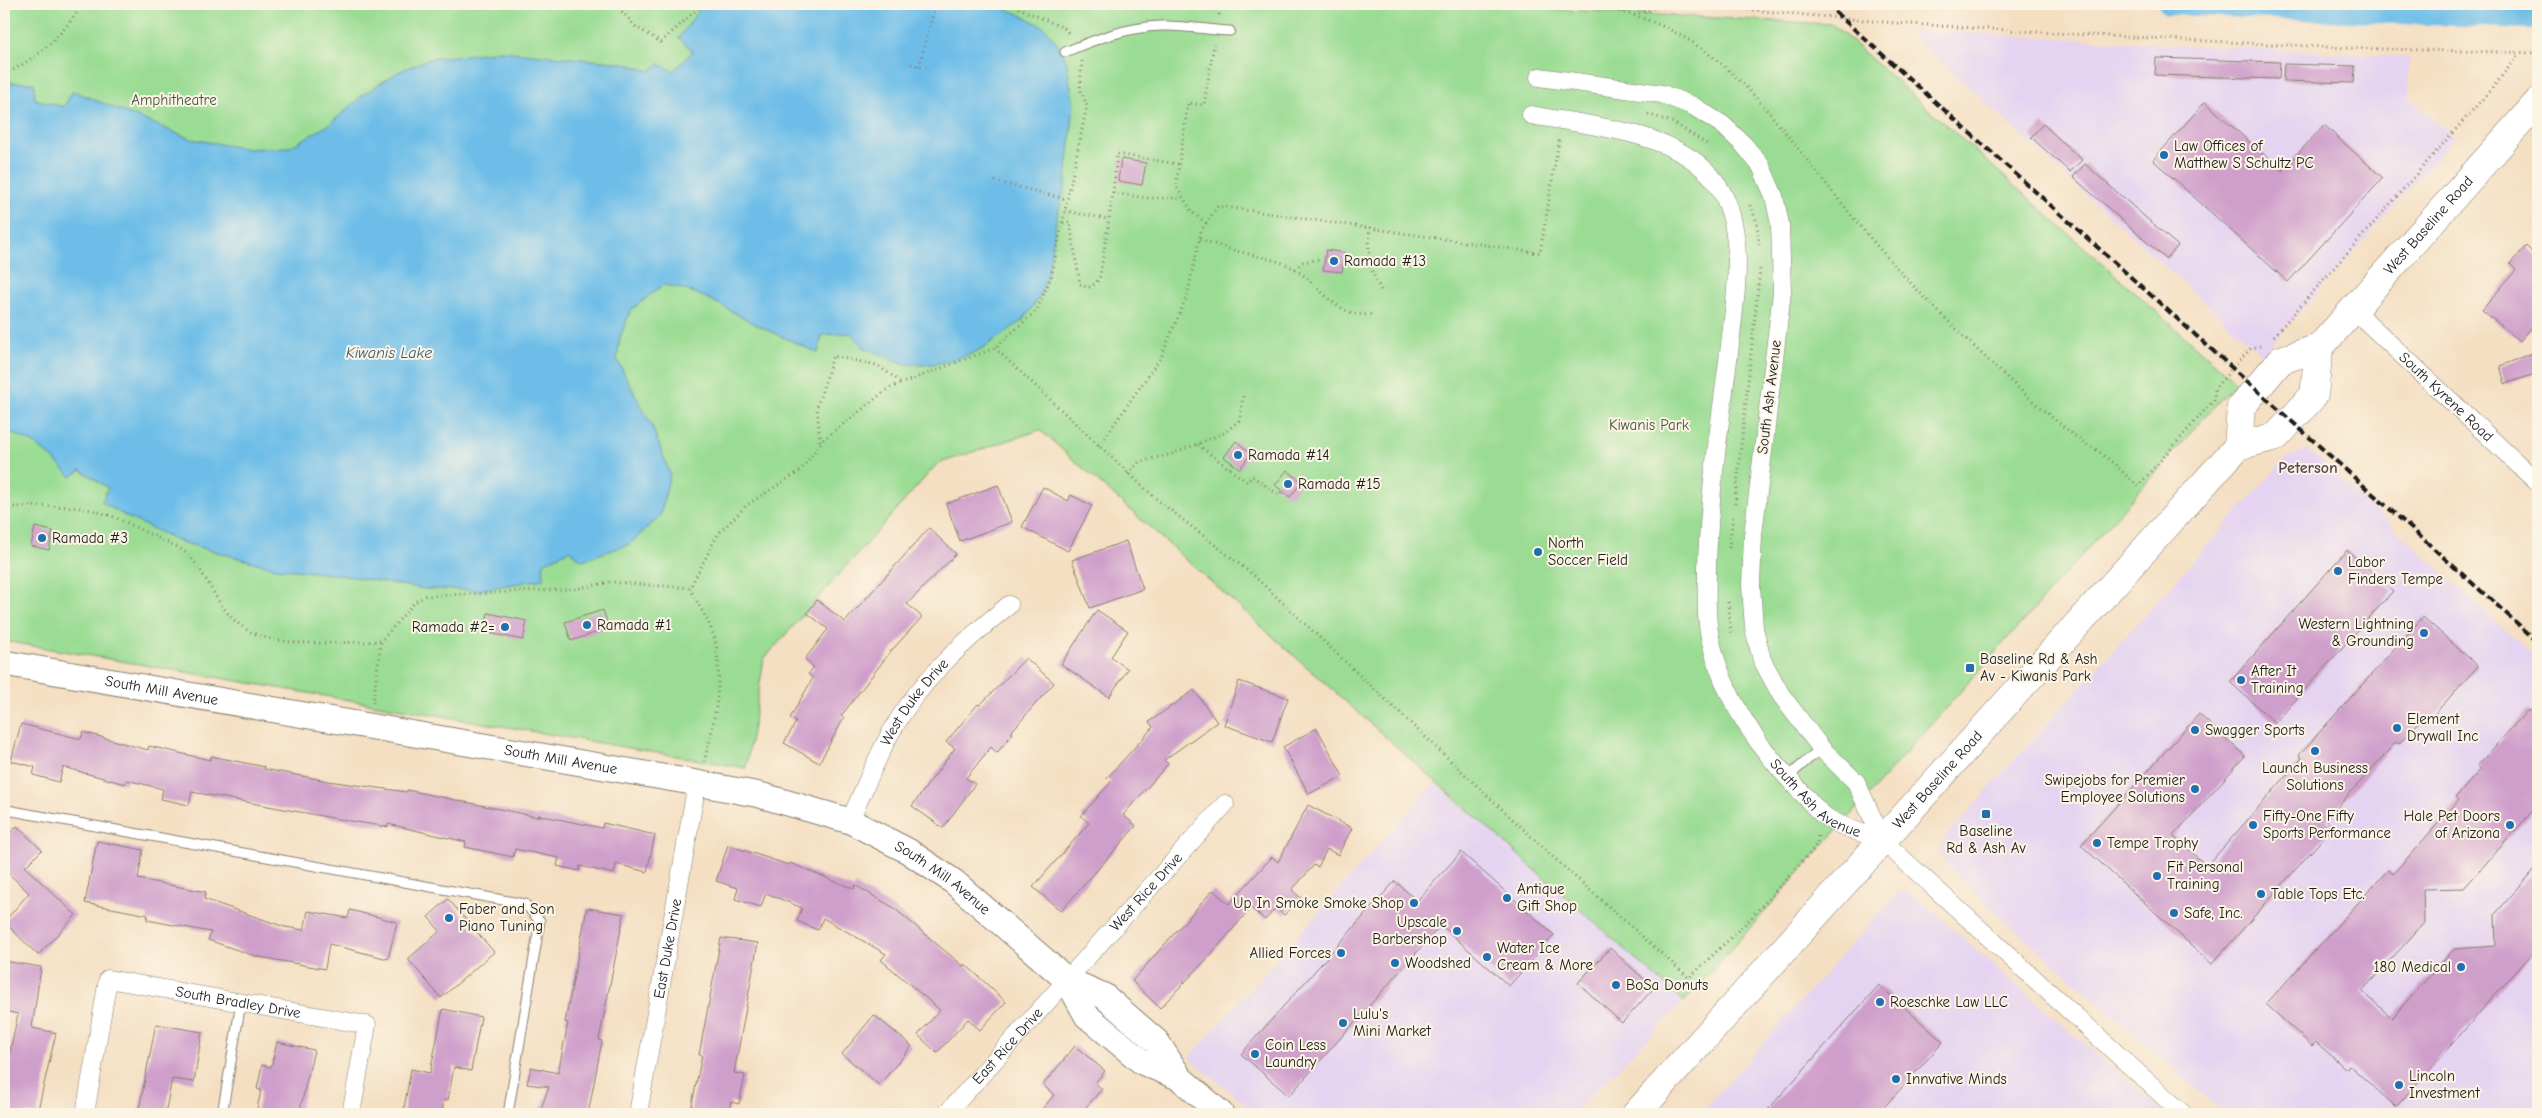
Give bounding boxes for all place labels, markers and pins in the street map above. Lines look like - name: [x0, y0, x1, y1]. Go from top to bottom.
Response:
- place label: Law Offices of Matthew S Schultz PC: [2174, 137, 2314, 172]
- marker: Law Offices of Matthew S Schultz PC: [2158, 149, 2170, 161]
- place label: Ramada #13: [1344, 252, 1426, 270]
- marker: Ramada #13: [1328, 255, 1340, 267]
- place label: Ramada #14: [1248, 446, 1330, 464]
- marker: Ramada #14: [1232, 449, 1244, 461]
- place label: Ramada #15: [1298, 475, 1381, 493]
- marker: Ramada #15: [1282, 478, 1294, 490]
- place label: Ramada #3: [52, 529, 128, 547]
- marker: Ramada #3: [36, 532, 48, 544]
- place label: North Soccer Field: [1548, 534, 1628, 569]
- marker: North Soccer Field: [1532, 546, 1544, 558]
- place label: Labor Finders Tempe: [2348, 553, 2444, 588]
- marker: Labor Finders Tempe: [2332, 565, 2344, 577]
- place label: Western Lightning & Grounding: [2298, 615, 2414, 650]
- place label: Ramada #1: [597, 616, 671, 634]
- place label: Ramada #2=: [412, 618, 495, 636]
- marker: Ramada #1: [581, 619, 593, 631]
- marker: Ramada #2=: [499, 621, 511, 633]
- marker: Western Lightning & Grounding: [2418, 627, 2430, 639]
- place label: Baseline Rd & Ash Av - Kiwanis Park: [1980, 650, 2098, 685]
- marker: Baseline Rd & Ash Av - Kiwanis Park: [1964, 662, 1976, 674]
- place label: After It Training: [2251, 662, 2304, 697]
- marker: After It Training: [2235, 674, 2247, 686]
- place label: Element Drywall Inc: [2407, 710, 2479, 745]
- place label: Swagger Sports: [2205, 721, 2305, 739]
- marker: Element Drywall Inc: [2391, 722, 2403, 734]
- marker: Swagger Sports: [2189, 724, 2201, 736]
- marker: Launch Business Solutions: [2309, 745, 2321, 757]
- place label: Launch Business Solutions: [2262, 759, 2368, 794]
- place label: Swipejobs for Premier Employee Solutions: [2045, 771, 2185, 806]
- marker: Swipejobs for Premier Employee Solutions: [2189, 783, 2201, 795]
- place label: Fifty-One Fifty Sports Performance: [2263, 807, 2391, 842]
- place label: Hale Pet Doors of Arizona: [2404, 807, 2500, 842]
- marker: Baseline Rd & Ash Av: [1980, 808, 1992, 820]
- marker: Fifty-One Fifty Sports Performance: [2247, 819, 2259, 831]
- marker: Hale Pet Doors of Arizona: [2504, 819, 2516, 831]
- place label: Baseline Rd & Ash Av: [1946, 822, 2026, 857]
- place label: Tempe Trophy: [2107, 834, 2199, 852]
- marker: Tempe Trophy: [2091, 837, 2103, 849]
- place label: Fit Personal Training: [2167, 858, 2243, 893]
- marker: Fit Personal Training: [2151, 870, 2163, 882]
- place label: Antique Gift Shop: [1517, 880, 1577, 915]
- place label: Table Tops Etc.: [2271, 885, 2365, 903]
- marker: Table Tops Etc.: [2255, 888, 2267, 900]
- marker: Antique Gift Shop: [1501, 892, 1513, 904]
- place label: Up In Smoke Smoke Shop: [1233, 894, 1404, 912]
- marker: Up In Smoke Smoke Shop: [1408, 897, 1420, 909]
- place label: Faber and Son Piano Tuning: [459, 900, 555, 935]
- place label: Safe, Inc.: [2184, 904, 2243, 922]
- marker: Safe, Inc.: [2168, 907, 2180, 919]
- marker: Faber and Son Piano Tuning: [443, 912, 455, 924]
- place label: Upscale Barbershop: [1372, 913, 1447, 948]
- marker: Upscale Barbershop: [1451, 925, 1463, 937]
- place label: Water Ice Cream & More: [1497, 939, 1593, 974]
- place label: Allied Forces: [1250, 944, 1331, 962]
- marker: Allied Forces: [1335, 947, 1347, 959]
- marker: Water Ice Cream & More: [1481, 951, 1493, 963]
- place label: Woodshed: [1405, 954, 1471, 972]
- marker: Woodshed: [1389, 957, 1401, 969]
- place label: 180 Medical: [2373, 958, 2451, 976]
- marker: 180 Medical: [2455, 961, 2467, 973]
- place label: BoSa Donuts: [1626, 976, 1708, 994]
- marker: BoSa Donuts: [1610, 979, 1622, 991]
- place label: Roeschke Law LLC: [1890, 993, 2008, 1011]
- marker: Roeschke Law LLC: [1874, 996, 1886, 1008]
- place label: Lulu's Mini Market: [1353, 1005, 1431, 1040]
- marker: Lulu's Mini Market: [1337, 1017, 1349, 1029]
- place label: Coin Less Laundry: [1265, 1036, 1326, 1071]
- marker: Coin Less Laundry: [1249, 1048, 1261, 1060]
- place label: Lincoln Investment: [2409, 1067, 2480, 1102]
- place label: Innvative Minds: [1906, 1070, 2007, 1088]
- marker: Innvative Minds: [1890, 1073, 1902, 1085]
- marker: Lincoln Investment: [2393, 1079, 2405, 1091]

